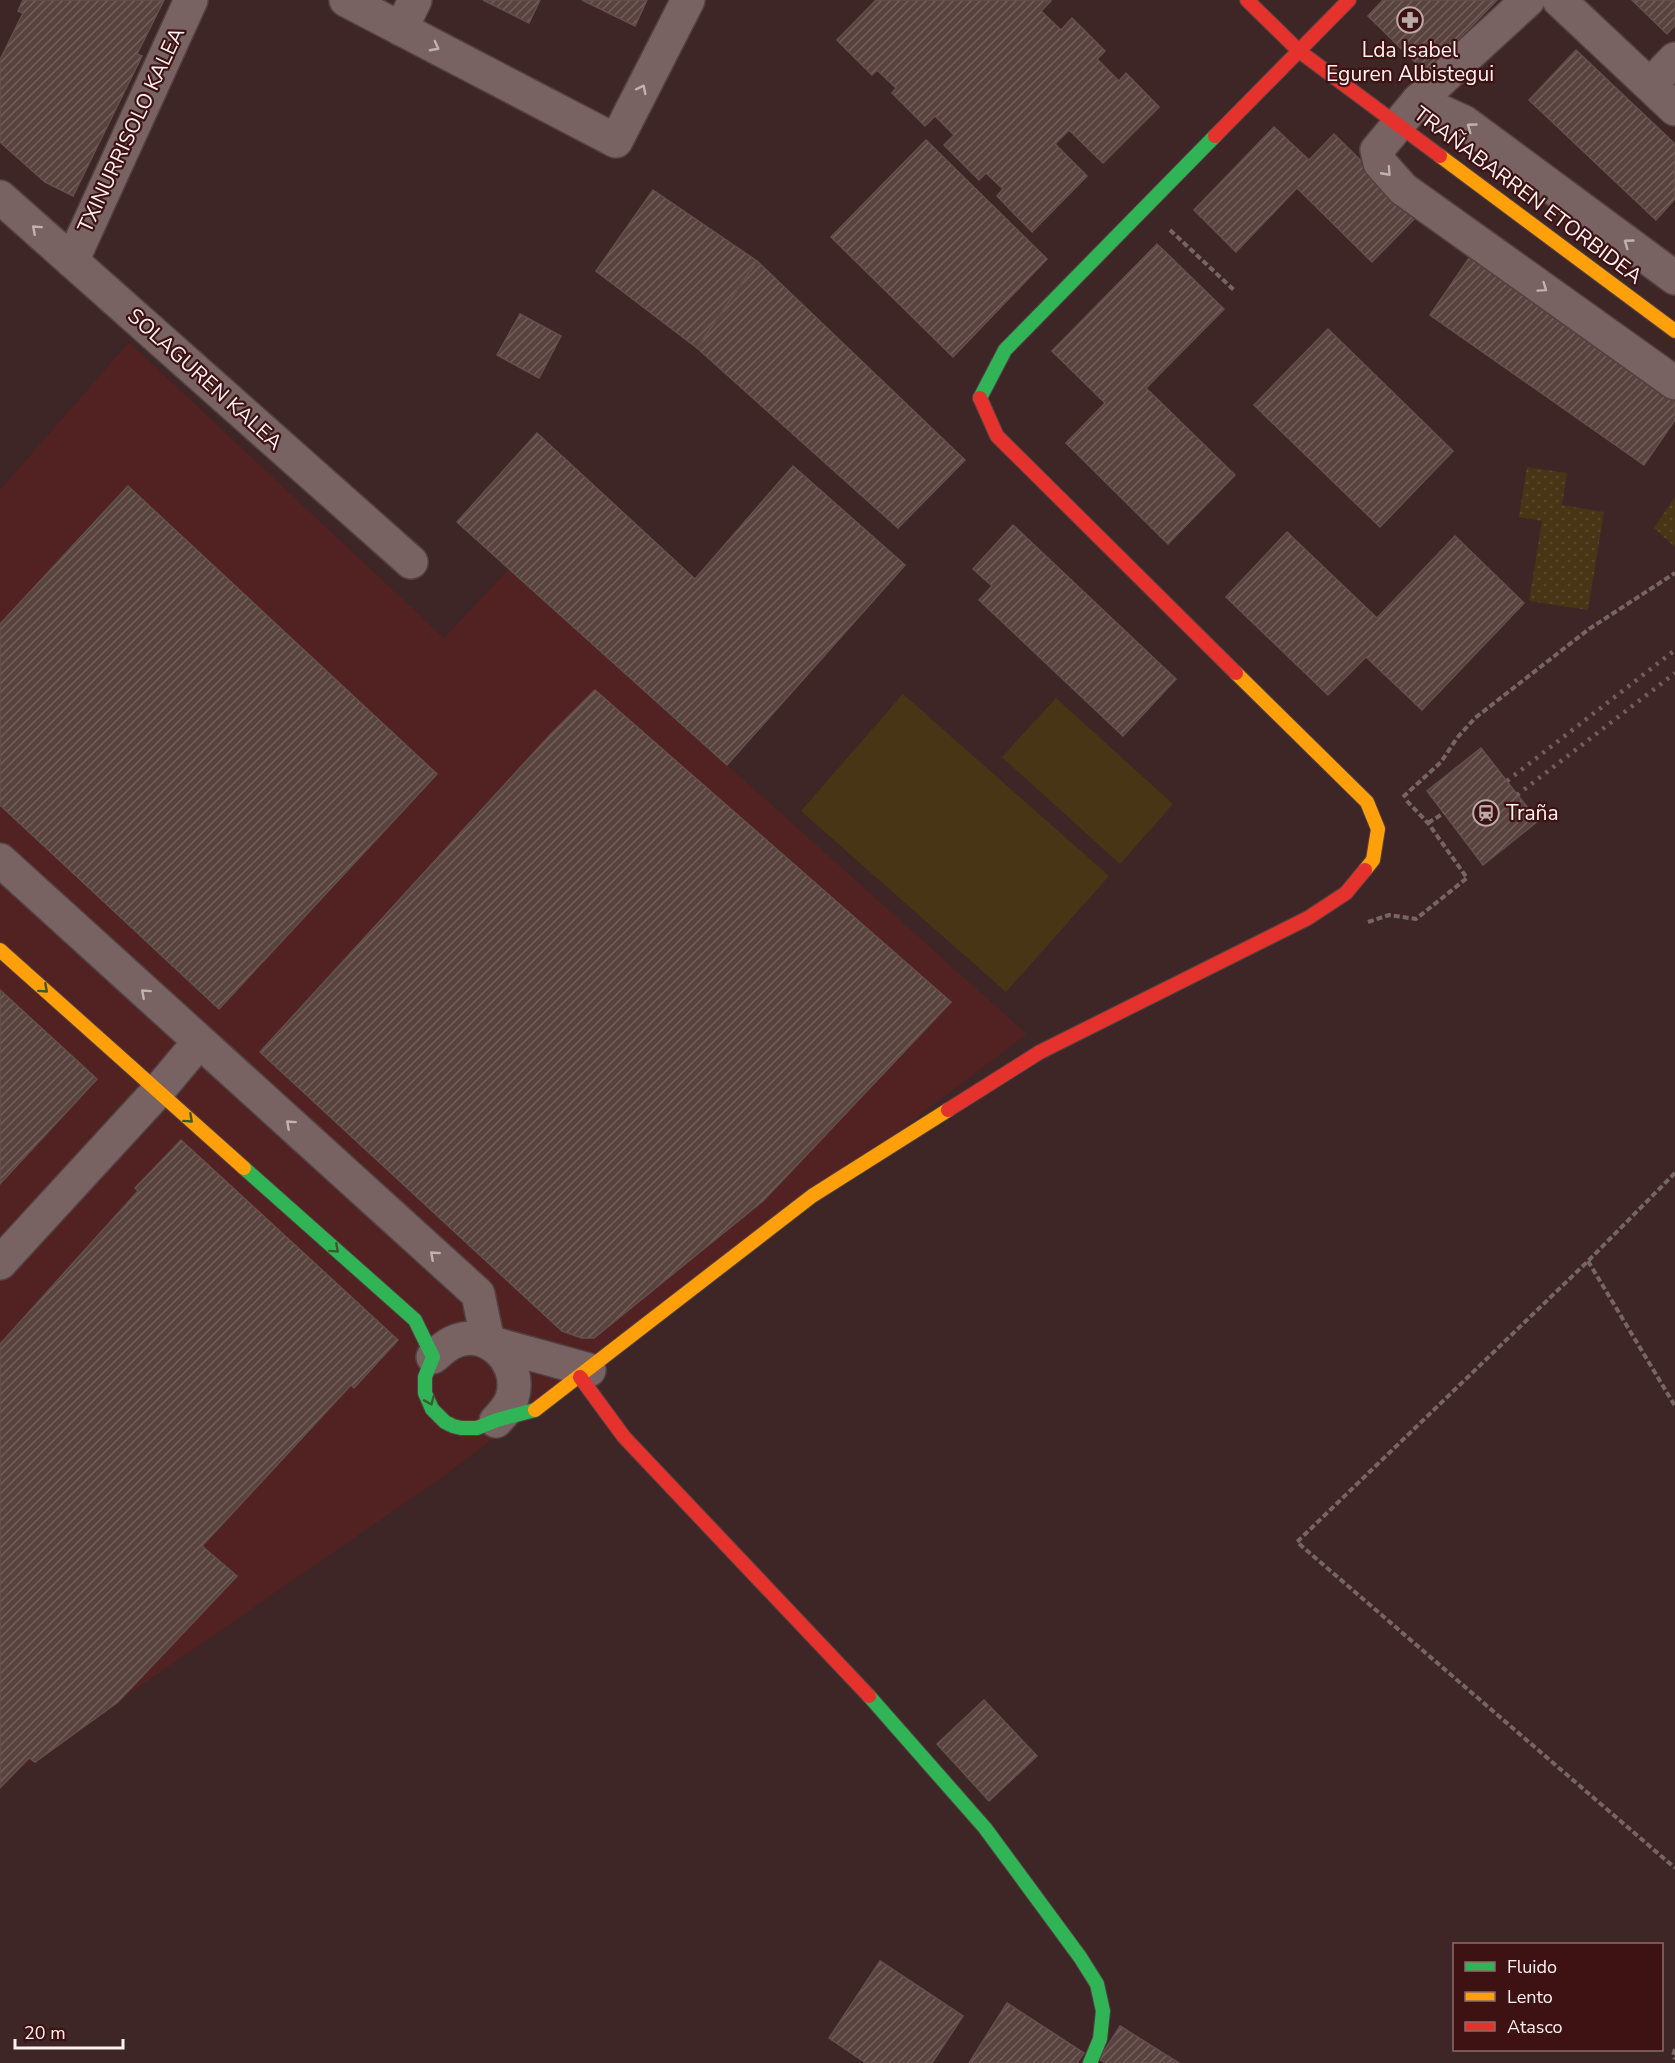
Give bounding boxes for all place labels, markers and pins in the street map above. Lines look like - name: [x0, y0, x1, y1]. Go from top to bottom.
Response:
- pharmacy icon: Lda Isabel Eguren Albistegui: [1395, 5, 1425, 35]
- place label: Lda Isabel Eguren Albistegui: [1326, 36, 1494, 88]
- station icon: Traña: [1471, 798, 1501, 828]
- place label: Traña: [1506, 799, 1559, 827]

